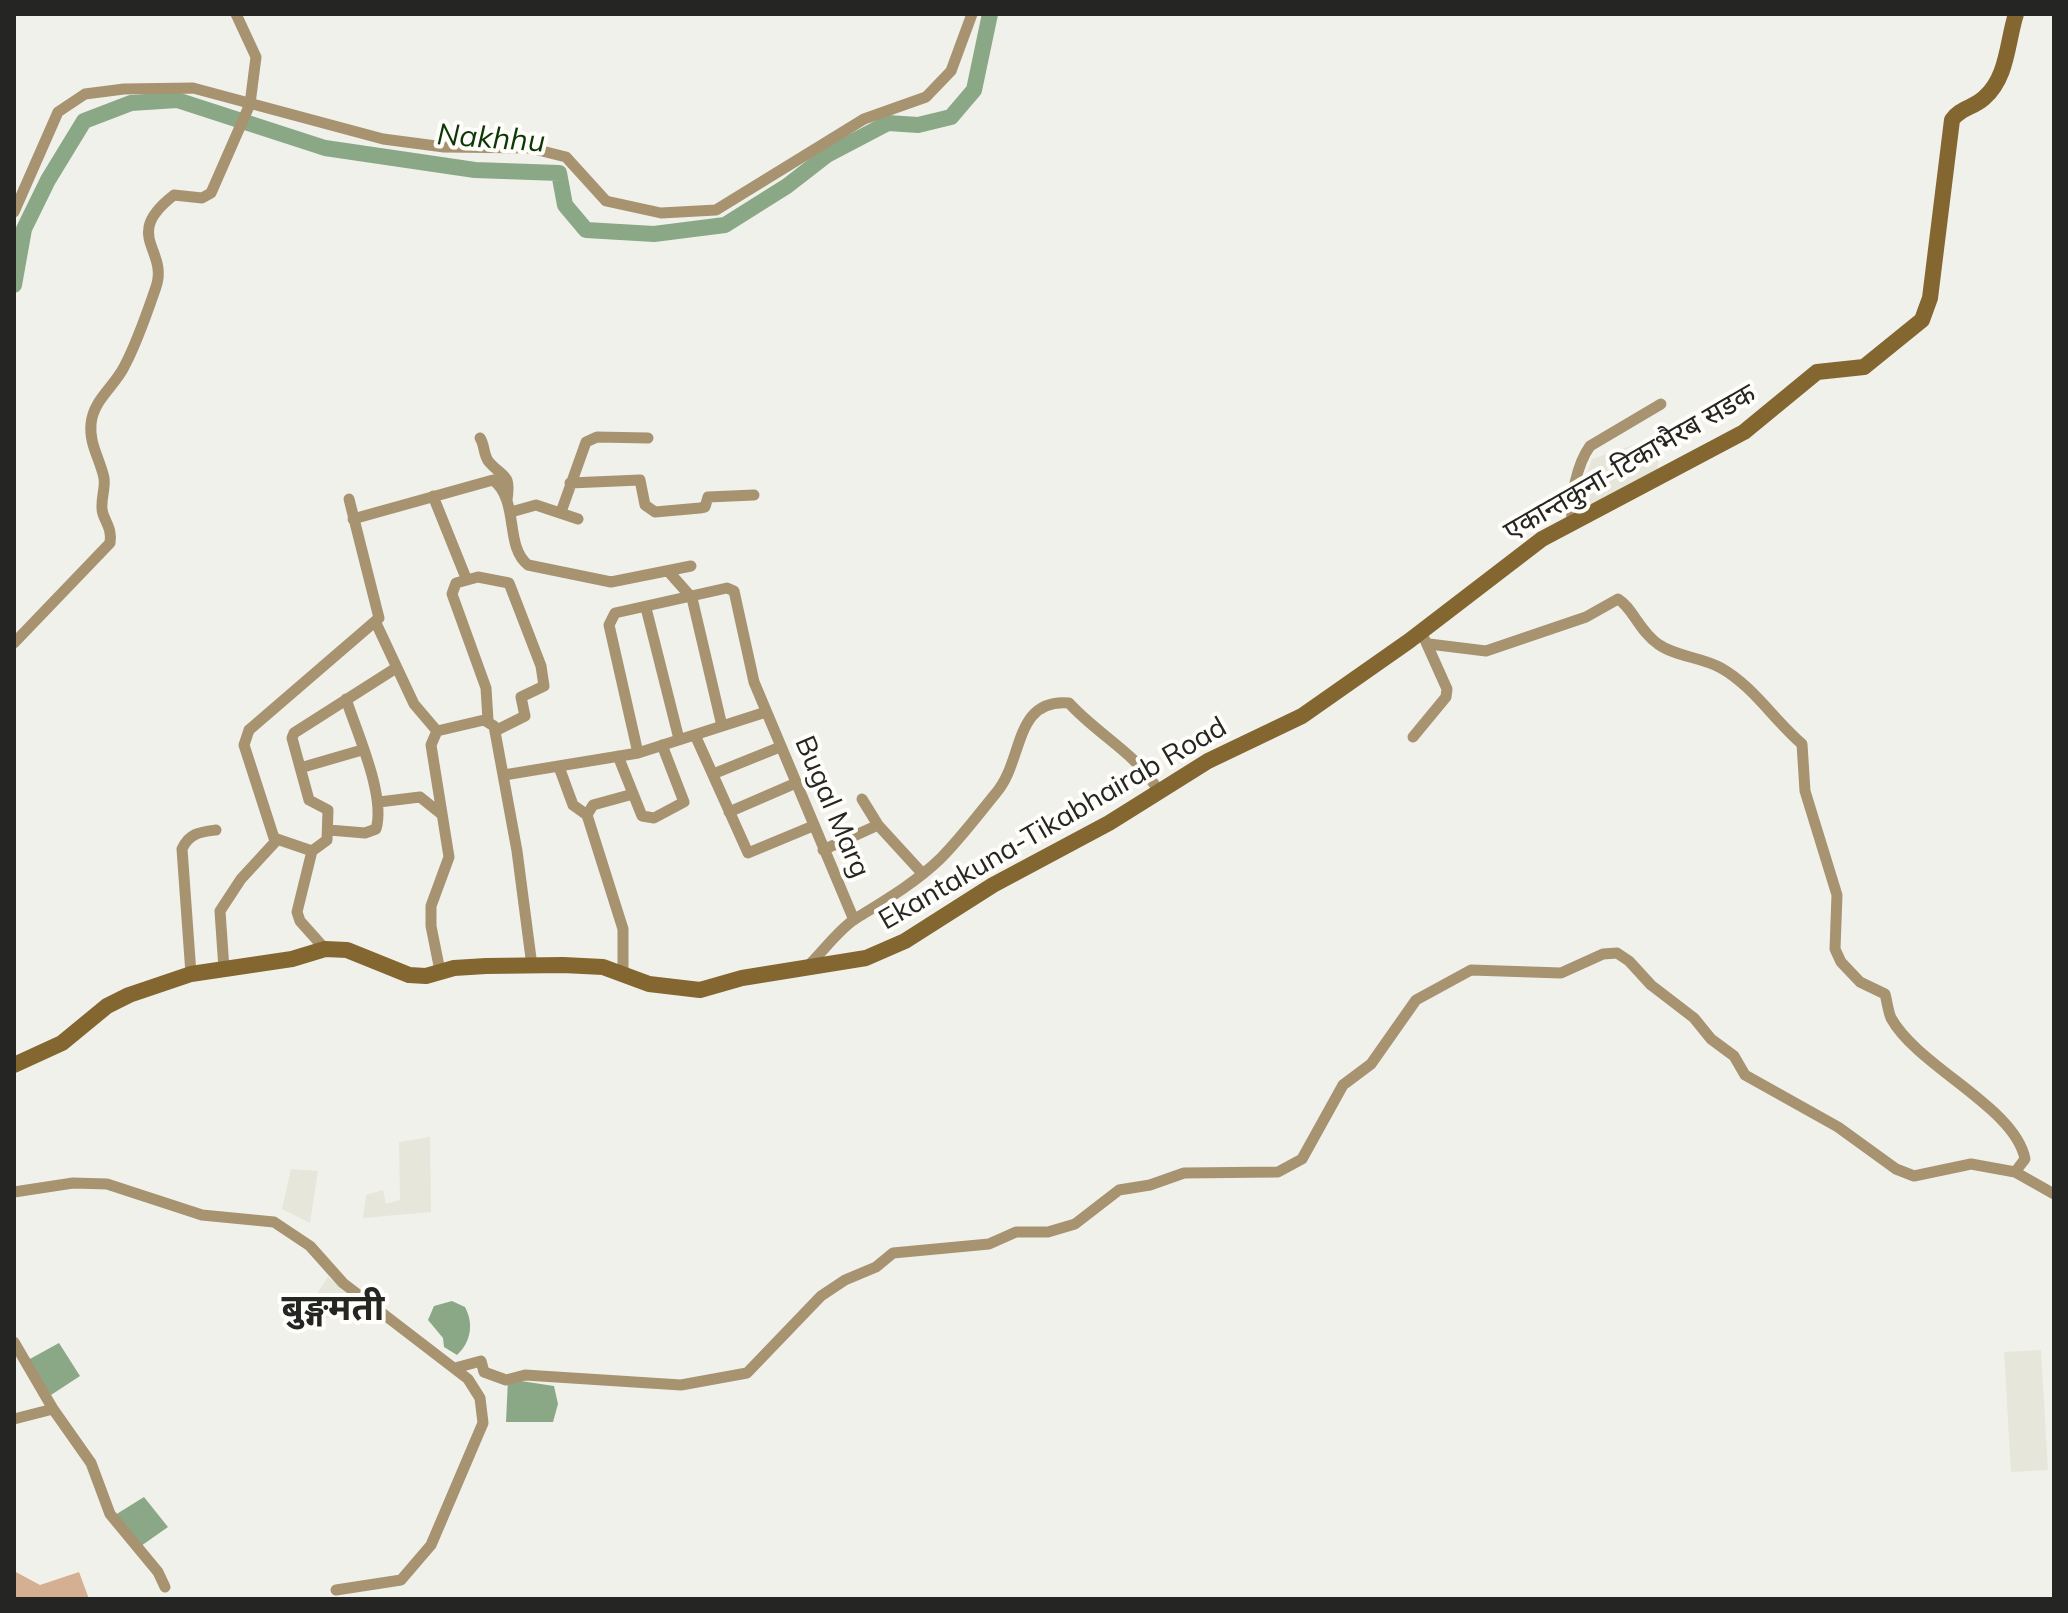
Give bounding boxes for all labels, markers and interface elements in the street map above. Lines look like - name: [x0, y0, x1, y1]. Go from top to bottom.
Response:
- water label: Nakhhu: [436, 117, 546, 161]
- street label: एकान्तकुना-टिकाभैरब सडक: [1498, 377, 1762, 549]
- street label: Ekantakuna-Tikabhairab Road: [873, 710, 1233, 938]
- street label: Bugal Marg: [787, 731, 877, 883]
- district label: बुङ्गमती: [282, 1287, 384, 1331]

